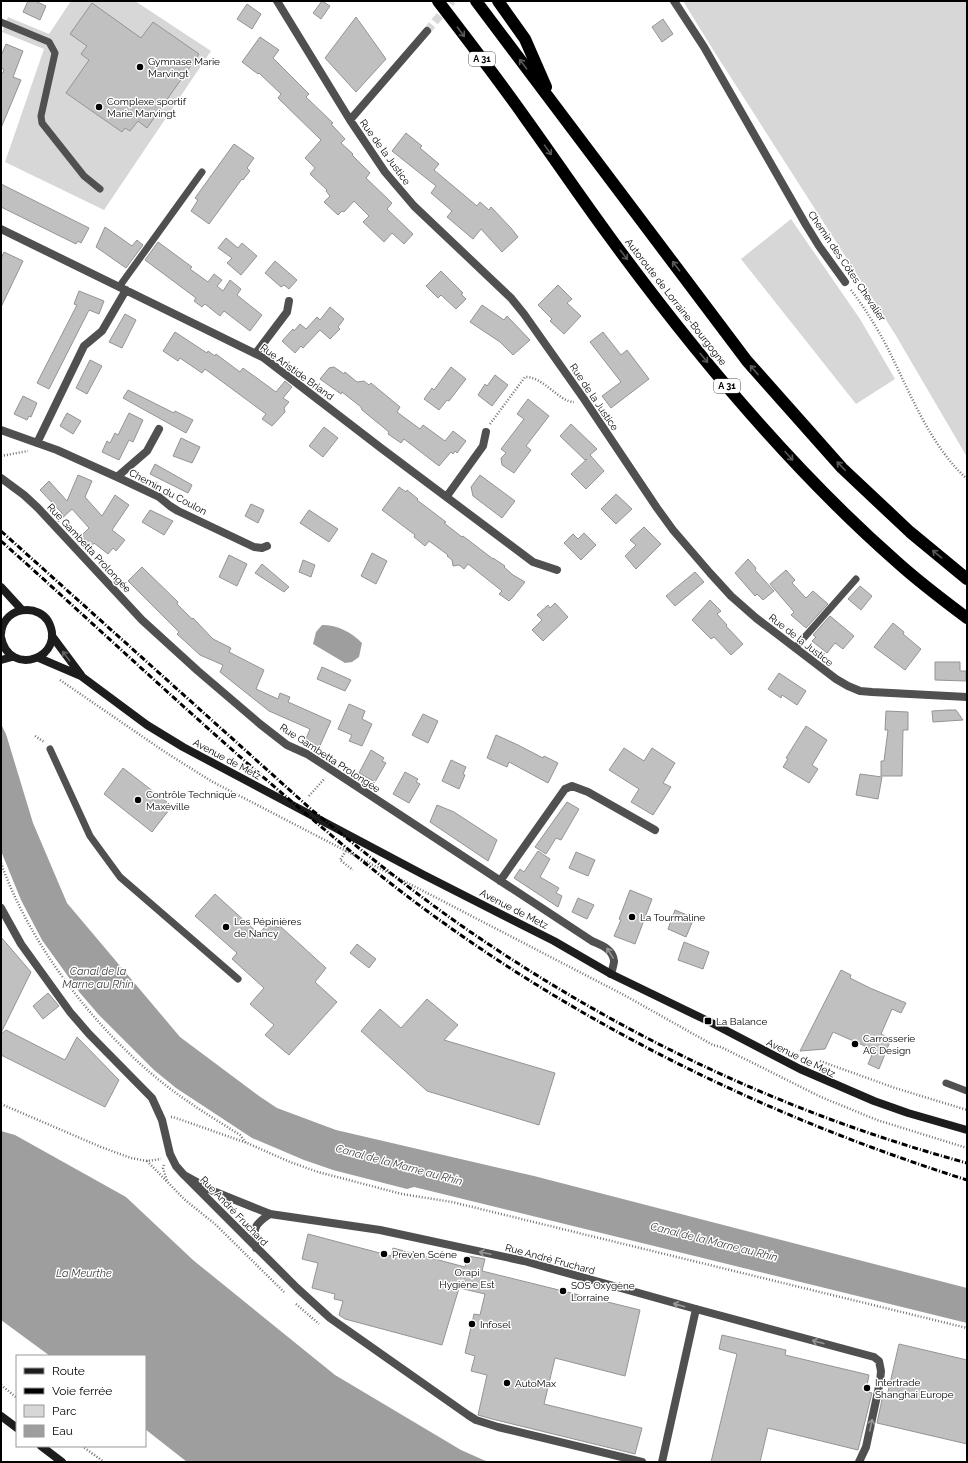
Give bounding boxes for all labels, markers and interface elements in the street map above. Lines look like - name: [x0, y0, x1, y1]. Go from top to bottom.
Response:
- one-way arrow: [457, 26, 466, 37]
- road number: A 31: [469, 52, 495, 66]
- place label: Gymnase Marie Marvingt: [148, 56, 220, 79]
- one-way arrow: [519, 59, 527, 70]
- marker: Gymnase Marie Marvingt: [135, 62, 145, 72]
- place label: Complexe sportif Marie Marvingt: [107, 96, 187, 119]
- marker: Complexe sportif Marie Marvingt: [94, 102, 104, 112]
- street label: Rue de la Justice: [358, 117, 413, 187]
- one-way arrow: [544, 144, 552, 155]
- street label: Chemin des Côtes Chevalier: [806, 209, 888, 324]
- street label: Autoroute de Lorraine-Bourgogne: [623, 237, 729, 368]
- one-way arrow: [620, 250, 628, 261]
- one-way arrow: [671, 261, 680, 272]
- street label: Rue Aristide Briand: [258, 342, 336, 402]
- one-way arrow: [700, 352, 709, 363]
- street label: Rue de la Justice: [568, 361, 621, 433]
- one-way arrow: [750, 364, 759, 375]
- road number: A 31: [714, 379, 740, 393]
- one-way arrow: [785, 451, 794, 461]
- one-way arrow: [837, 462, 846, 472]
- street label: Chemin du Coulon: [127, 467, 209, 517]
- street label: Rue Gambetta Prolongée: [45, 501, 133, 595]
- one-way arrow: [931, 550, 942, 559]
- street label: Rue de la Justice: [767, 612, 835, 669]
- one-way arrow: [62, 651, 70, 662]
- street label: Rue Gambetta Prolongée: [278, 721, 382, 795]
- street label: Avenue de Metz: [191, 737, 263, 782]
- place label: Contrôle Technique Maxéville: [146, 789, 236, 812]
- marker: Contrôle Technique Maxéville: [133, 795, 143, 805]
- street label: Avenue de Metz: [478, 887, 550, 931]
- marker: La Tourmaline: [627, 912, 637, 922]
- place label: La Tourmaline: [640, 912, 705, 923]
- place label: Les Pépinières de Nancy: [234, 916, 301, 939]
- marker: Les Pépinières de Nancy: [221, 922, 231, 932]
- one-way arrow: [605, 947, 613, 959]
- water label: Canal de la Marne au Rhin: [62, 965, 134, 991]
- marker: La Balance: [703, 1016, 713, 1026]
- place label: La Balance: [716, 1016, 767, 1027]
- place label: Carrosserie AC Design: [863, 1033, 915, 1056]
- street label: Avenue de Metz: [765, 1037, 837, 1079]
- marker: Carrosserie AC Design: [850, 1039, 860, 1049]
- water label: Canal de la Marne au Rhin: [334, 1142, 464, 1188]
- street label: Rue André Fruchard: [198, 1174, 270, 1248]
- water label: Canal de la Marne au Rhin: [649, 1220, 779, 1264]
- street label: Rue André Fruchard: [504, 1242, 596, 1276]
- one-way arrow: [479, 1248, 492, 1256]
- marker: Prév’en Scène: [379, 1249, 389, 1259]
- place label: Prév’en Scène: [392, 1249, 457, 1260]
- marker: Orapi Hygiène Est: [462, 1255, 472, 1265]
- water label: La Meurthe: [56, 1267, 112, 1280]
- place label: Orapi Hygiène Est: [439, 1267, 495, 1290]
- place label: SOS Oxygène Lorraine: [571, 1280, 635, 1303]
- marker: SOS Oxygène Lorraine: [558, 1286, 568, 1296]
- one-way arrow: [672, 1300, 685, 1308]
- marker: Infosel: [467, 1319, 477, 1329]
- place label: Infosel: [480, 1319, 511, 1330]
- one-way arrow: [811, 1338, 824, 1345]
- legend: [16, 1355, 146, 1447]
- text: Route: [52, 1364, 85, 1378]
- place label: Intertrade Shanghai Europe: [875, 1377, 954, 1400]
- marker: AutoMax: [502, 1378, 512, 1388]
- place label: AutoMax: [515, 1378, 556, 1389]
- marker: Intertrade Shanghai Europe: [862, 1383, 872, 1393]
- text: Voie ferrée: [52, 1384, 112, 1398]
- text: Parc: [52, 1404, 77, 1418]
- one-way arrow: [867, 1419, 875, 1432]
- text: Eau: [52, 1424, 73, 1438]

